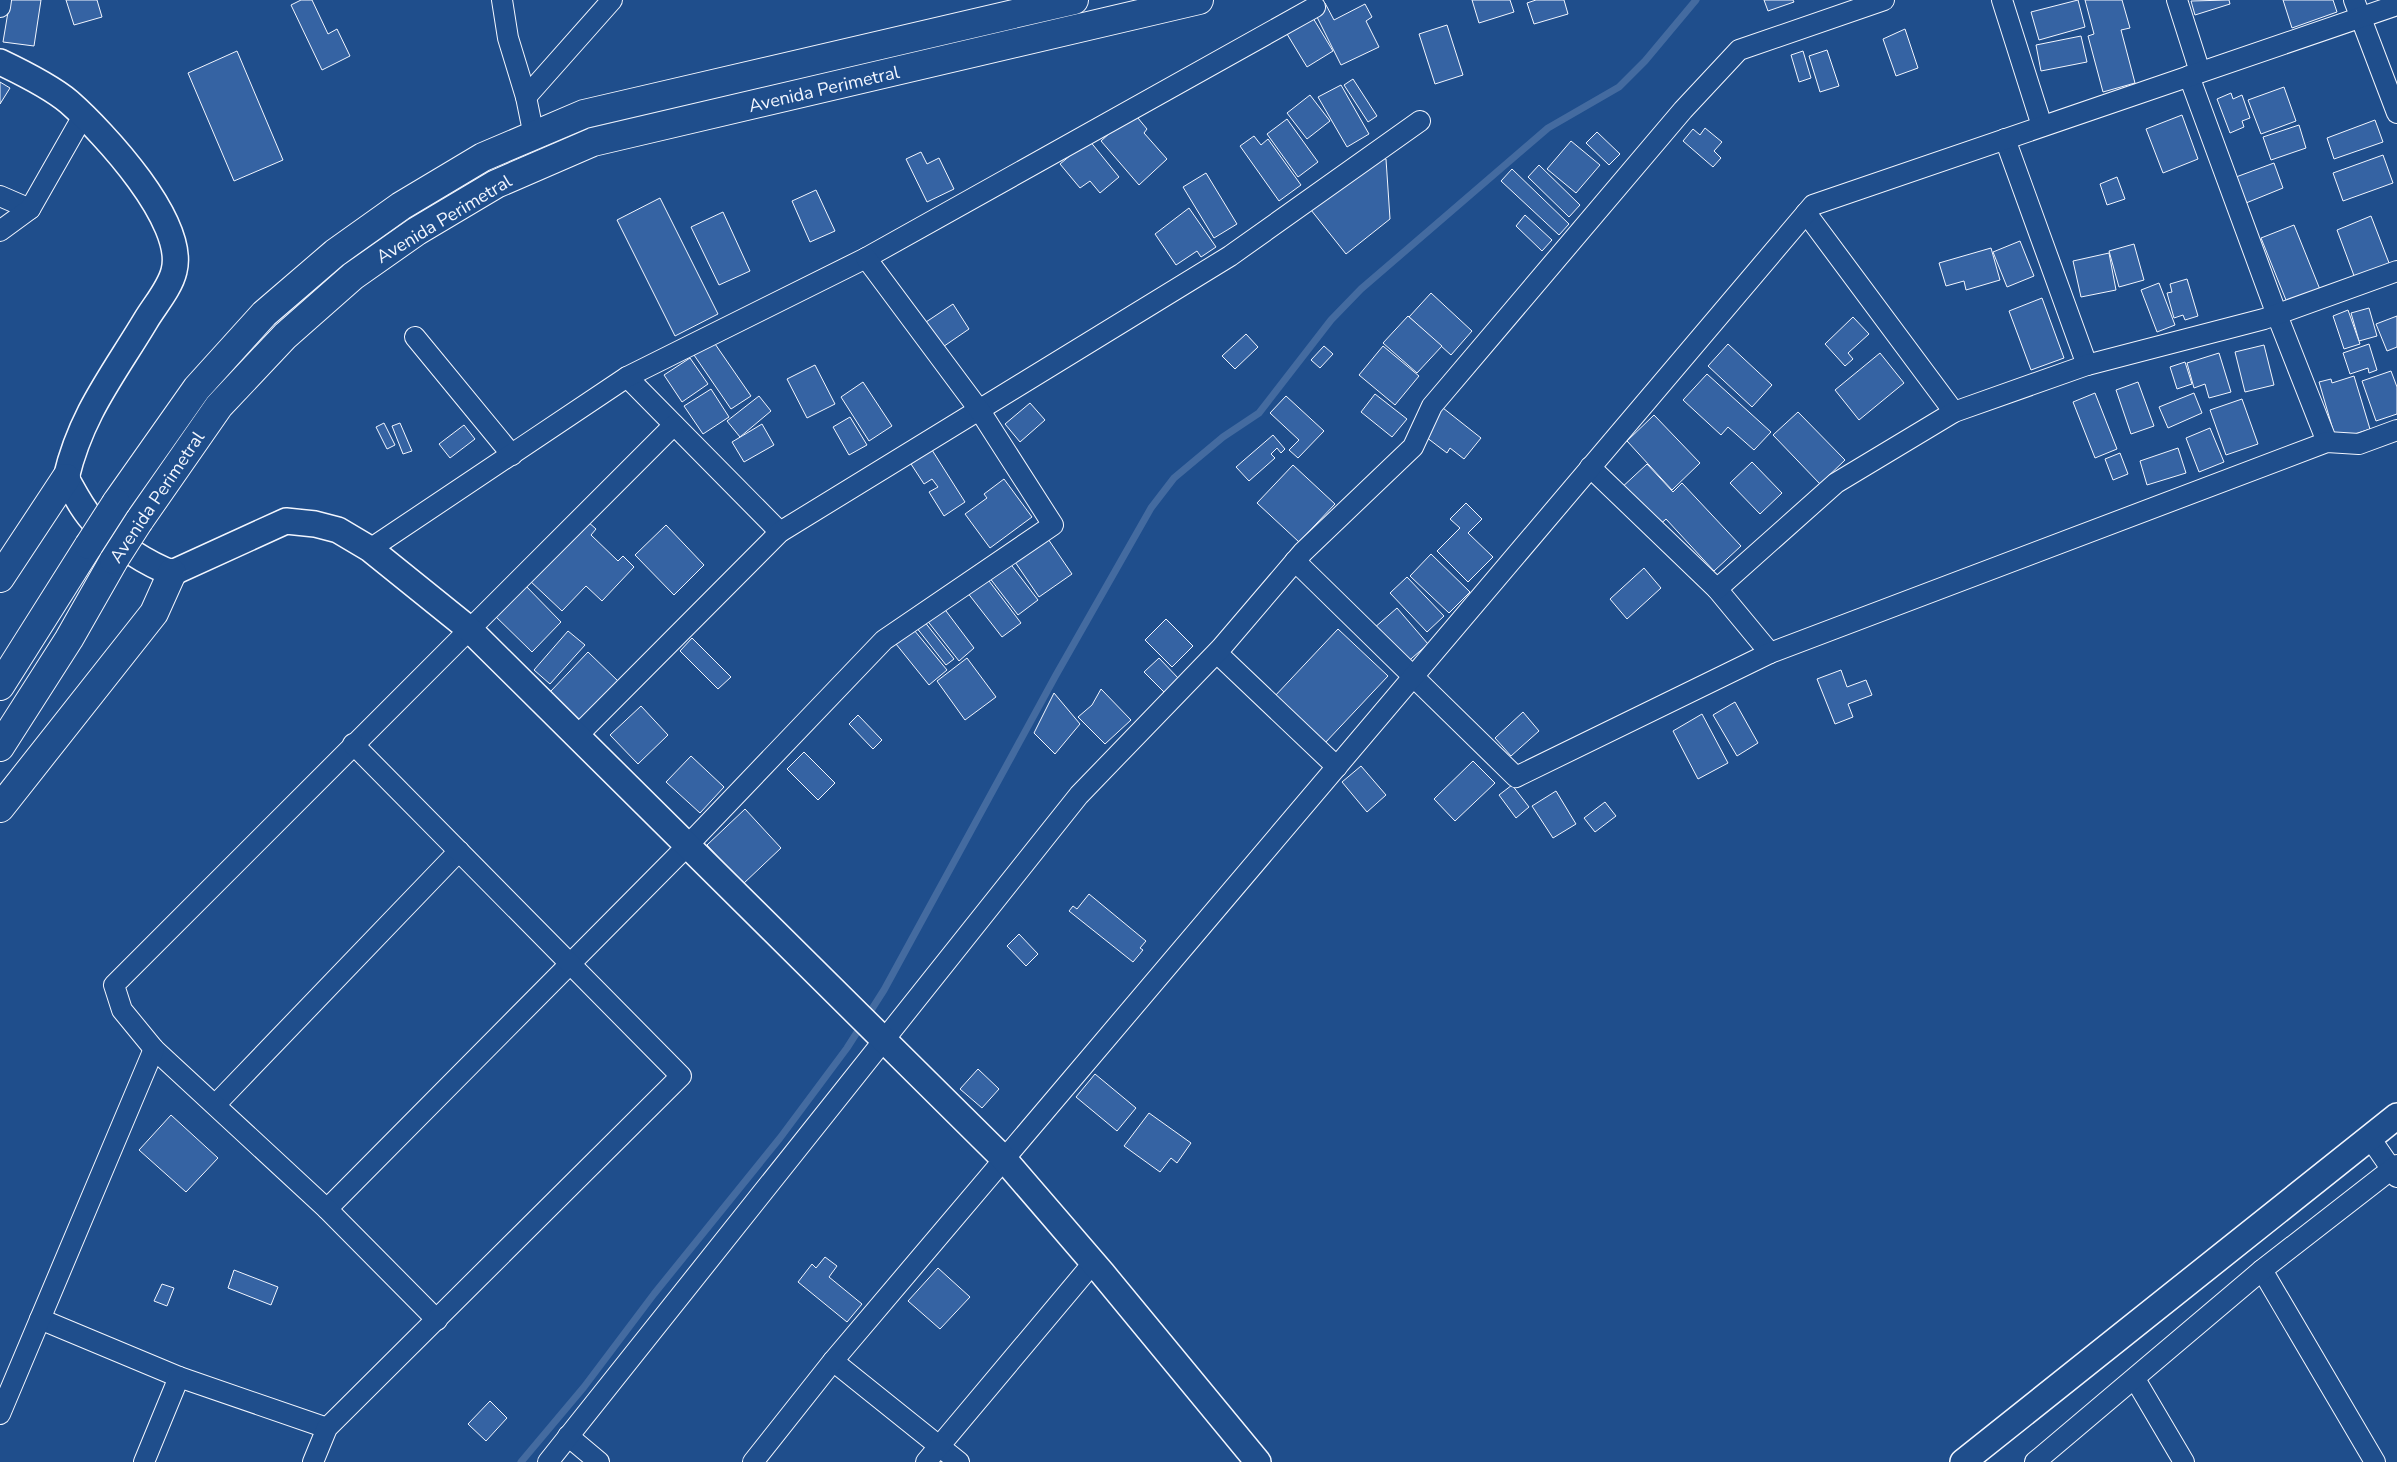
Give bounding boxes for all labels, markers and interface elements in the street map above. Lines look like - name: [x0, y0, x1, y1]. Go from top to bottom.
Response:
- street label: Avenida Perimetral: [746, 60, 902, 118]
- street label: Avenida Perimetral: [372, 169, 517, 269]
- street label: Avenida Perimetral: [104, 426, 210, 568]

